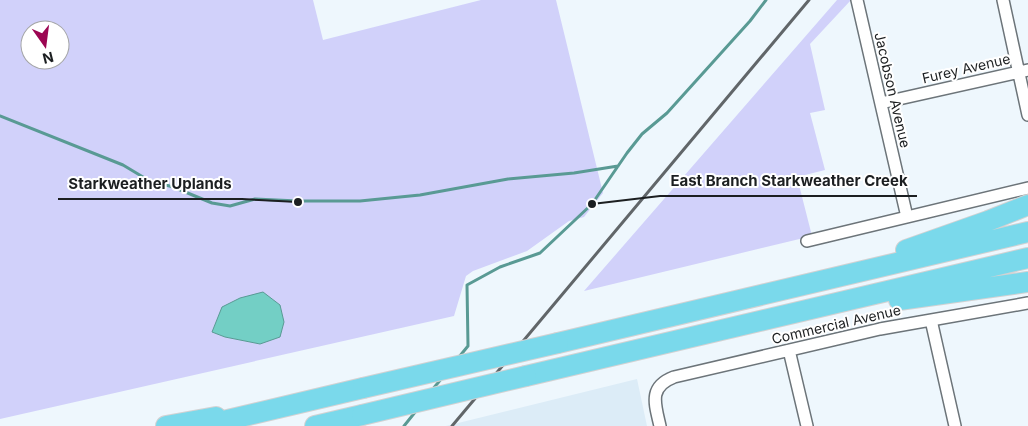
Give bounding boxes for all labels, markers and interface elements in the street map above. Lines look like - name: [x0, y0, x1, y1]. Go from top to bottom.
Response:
- north arrow: [20, 20, 70, 70]
- street label: Jacobson Avenue: [871, 31, 915, 149]
- text: N: [41, 49, 55, 68]
- street label: Furey Avenue: [920, 50, 1012, 86]
- callout: East Branch Starkweather Creek: [660, 166, 917, 196]
- callout: Starkweather Uplands: [58, 169, 242, 199]
- text: East Branch Starkweather Creek: [670, 171, 908, 190]
- text: Starkweather Uplands: [68, 174, 232, 193]
- street label: Commercial Avenue: [770, 301, 902, 347]

